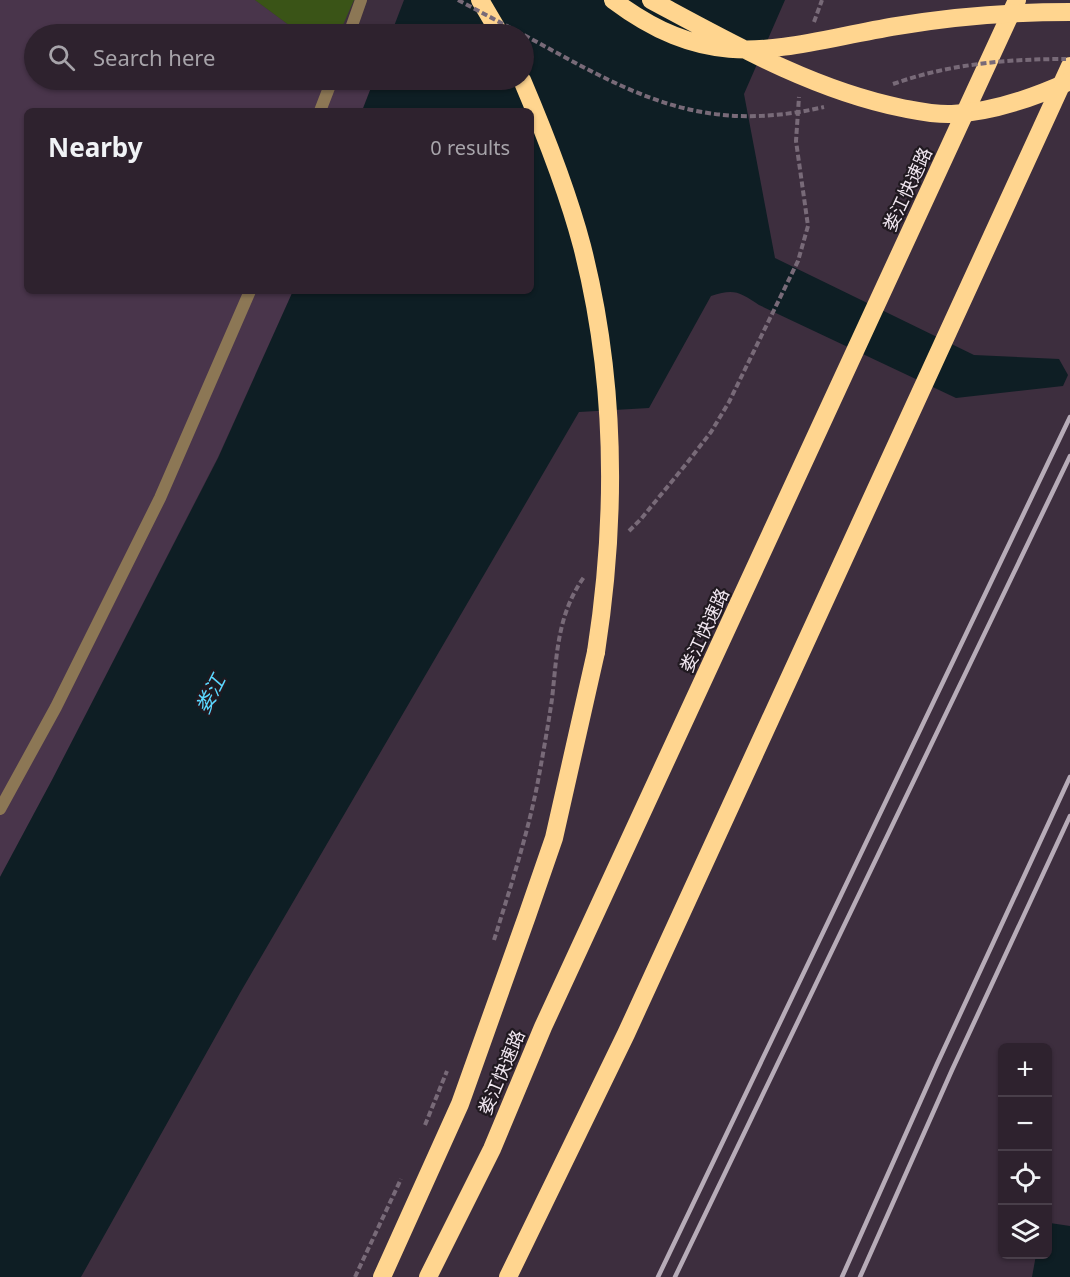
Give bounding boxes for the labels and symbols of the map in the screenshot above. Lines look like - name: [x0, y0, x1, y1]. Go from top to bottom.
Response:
- street label: 娄江快速路: [877, 143, 937, 235]
- street label: 娄江快速路: [674, 584, 734, 676]
- water label: 娄江: [189, 668, 232, 718]
- street label: 娄江快速路: [472, 1026, 530, 1118]

